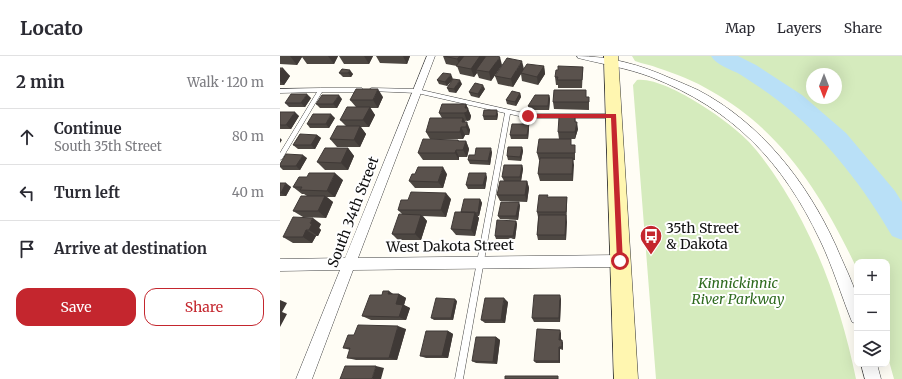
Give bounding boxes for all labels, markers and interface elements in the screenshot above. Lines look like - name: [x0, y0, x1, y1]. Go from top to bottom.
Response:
- text: Locato: [20, 16, 83, 40]
- text: Map: [725, 19, 755, 37]
- text: Layers: [777, 19, 822, 37]
- text: Share: [844, 19, 882, 37]
- north arrow: [806, 68, 842, 104]
- text: 2 min: [16, 71, 64, 93]
- text: Walk · 120 m: [187, 74, 264, 91]
- route end: [519, 107, 537, 125]
- text: Continue: [54, 119, 122, 138]
- icon: ahead: [16, 126, 38, 148]
- text: 80 m: [232, 128, 264, 145]
- text: South 35th Street: [54, 138, 162, 155]
- street label: South 34th Street: [324, 153, 383, 270]
- icon: left: [16, 182, 38, 204]
- text: Turn left: [54, 183, 120, 202]
- text: 40 m: [232, 184, 264, 201]
- place label: 35th Street & Dakota: [666, 219, 739, 253]
- bus stop icon: 35th Street & Dakota: [638, 223, 664, 256]
- street label: West Dakota Street: [385, 236, 514, 256]
- icon: arrive: [16, 238, 38, 260]
- text: Arrive at destination: [54, 239, 207, 258]
- route start: [611, 252, 629, 270]
- map controls: [854, 259, 890, 367]
- button: +: [854, 259, 890, 295]
- park label: Kinnickinnic River Parkway: [692, 274, 785, 308]
- button: Save: [16, 288, 136, 326]
- button: Share: [144, 288, 264, 326]
- button: −: [854, 295, 890, 331]
- button: layers: [854, 331, 890, 367]

